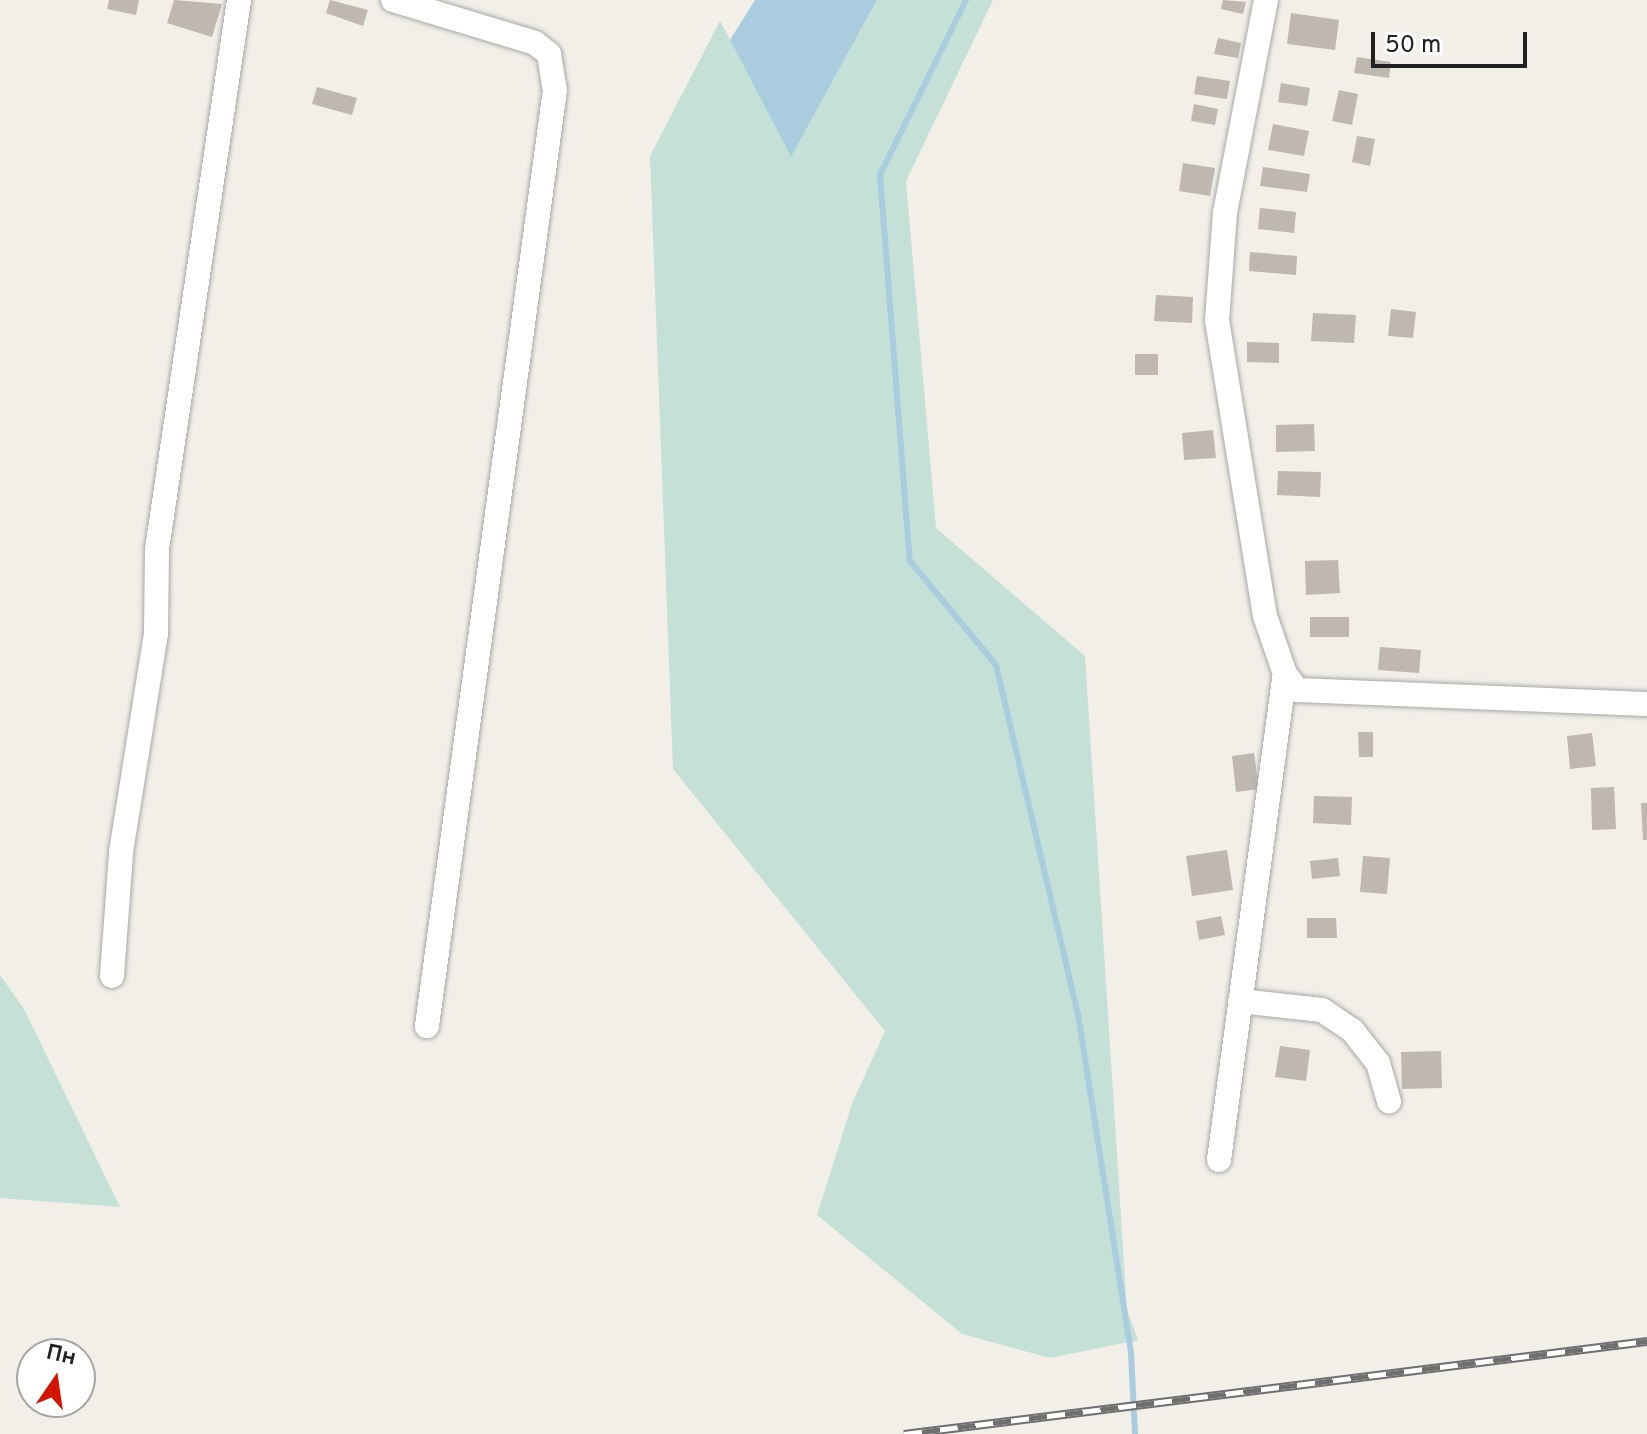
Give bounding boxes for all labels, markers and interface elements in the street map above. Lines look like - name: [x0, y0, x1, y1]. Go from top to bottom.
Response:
- scale bar: [1375, 16, 1531, 66]
- text: 50 m: [1385, 31, 1441, 61]
- north arrow: [16, 1338, 96, 1418]
- text: Пн: [44, 1340, 79, 1373]

